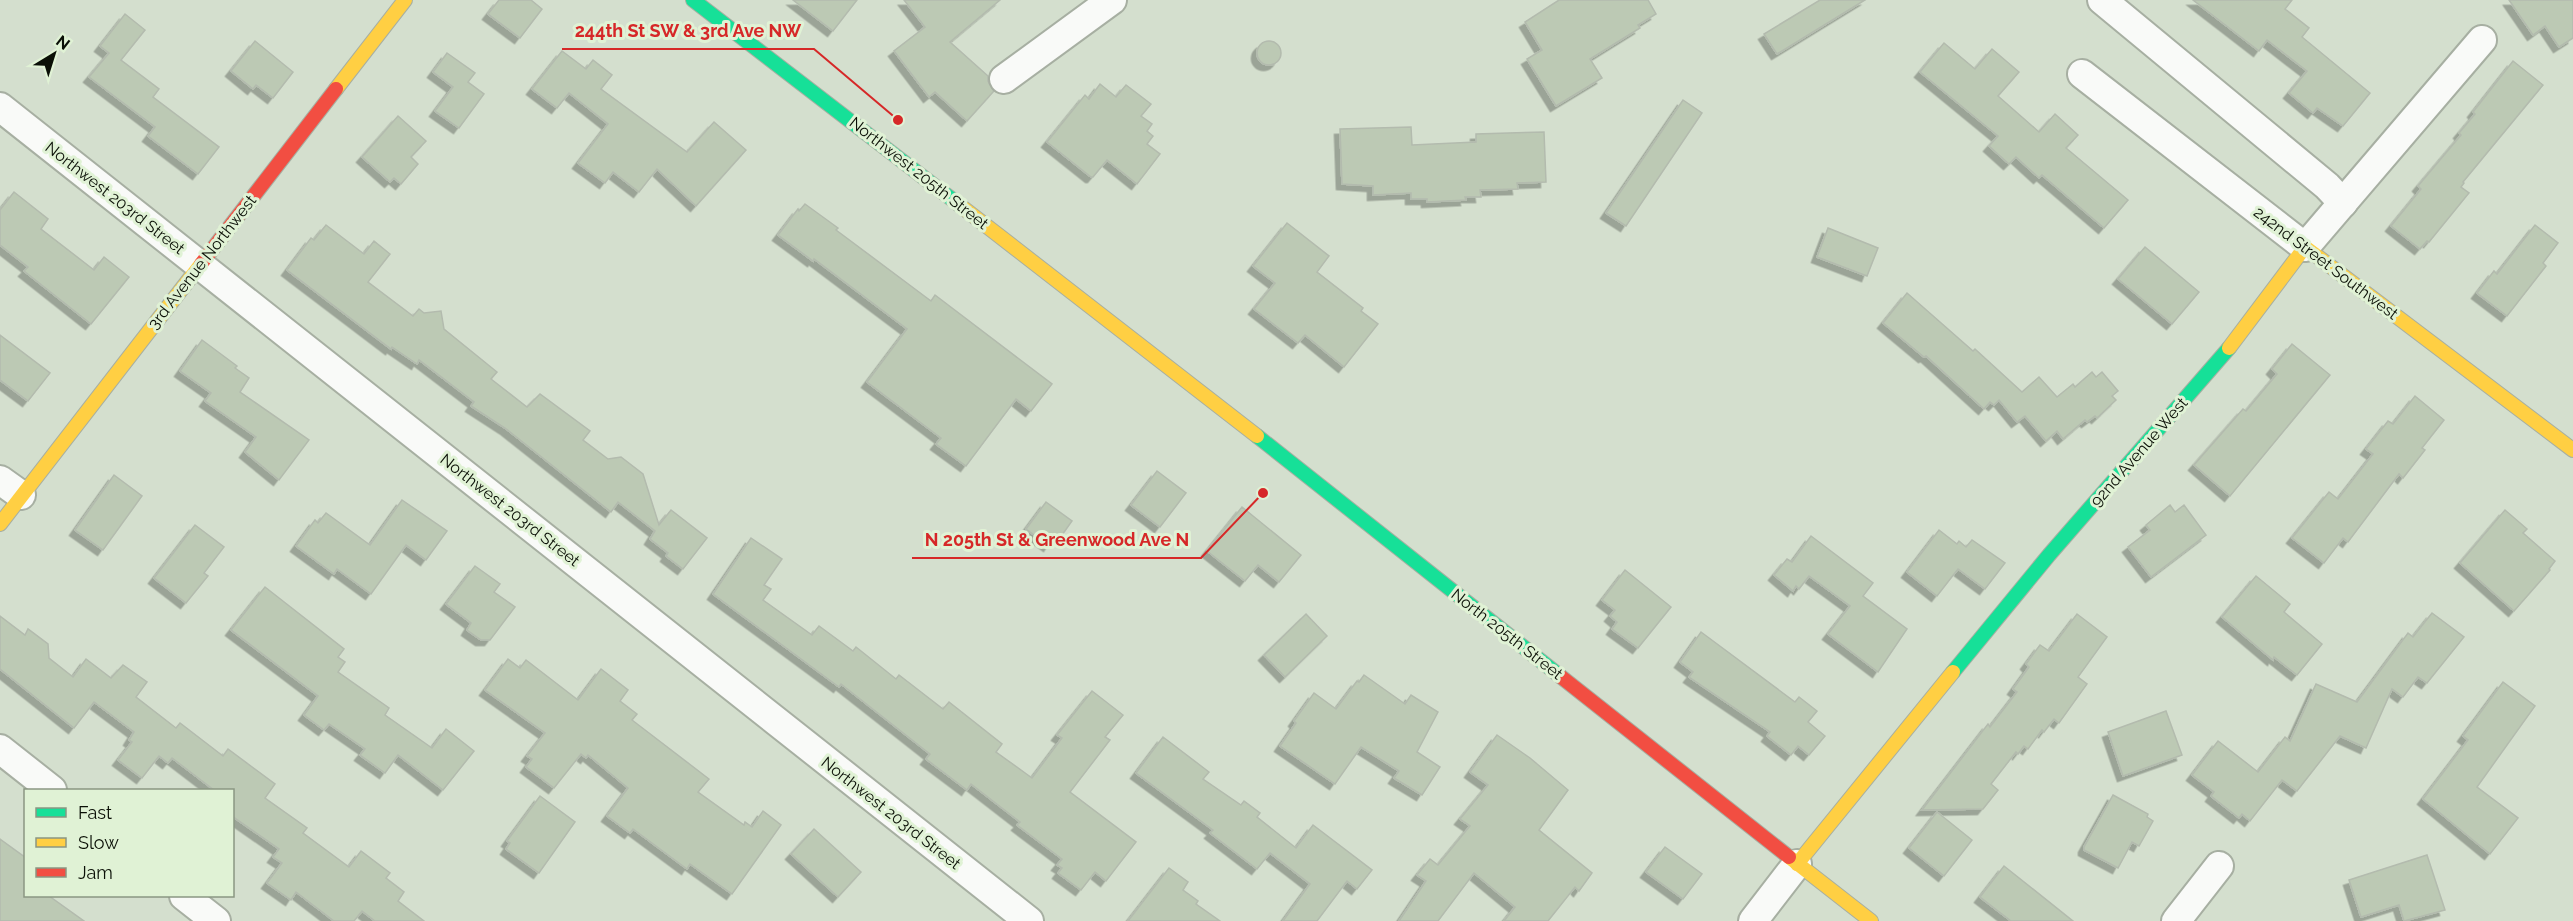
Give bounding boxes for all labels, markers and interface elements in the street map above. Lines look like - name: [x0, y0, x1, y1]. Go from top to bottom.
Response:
- callout: 244th St SW & 3rd Ave NW: [562, 13, 814, 49]
- text: 244th St SW & 3rd Ave NW: [575, 20, 801, 41]
- north arrow: [24, 24, 84, 84]
- text: N: [52, 31, 74, 54]
- street label: Northwest 205th Street: [846, 113, 993, 234]
- street label: Northwest 203rd Street: [42, 138, 189, 259]
- street label: 3rd Avenue Northwest: [144, 191, 261, 333]
- street label: 242nd Street Southwest: [2250, 203, 2402, 324]
- street label: 92nd Avenue West: [2086, 393, 2192, 510]
- street label: Northwest 203rd Street: [437, 450, 584, 571]
- callout: N 205th St & Greenwood Ave N: [912, 522, 1201, 558]
- text: N 205th St & Greenwood Ave N: [925, 529, 1189, 550]
- street label: North 205th Street: [1448, 585, 1567, 684]
- street label: Northwest 203rd Street: [818, 753, 965, 874]
- legend: [24, 789, 234, 897]
- text: Fast: [78, 802, 112, 823]
- text: Slow: [78, 832, 119, 853]
- text: Jam: [78, 862, 113, 883]

